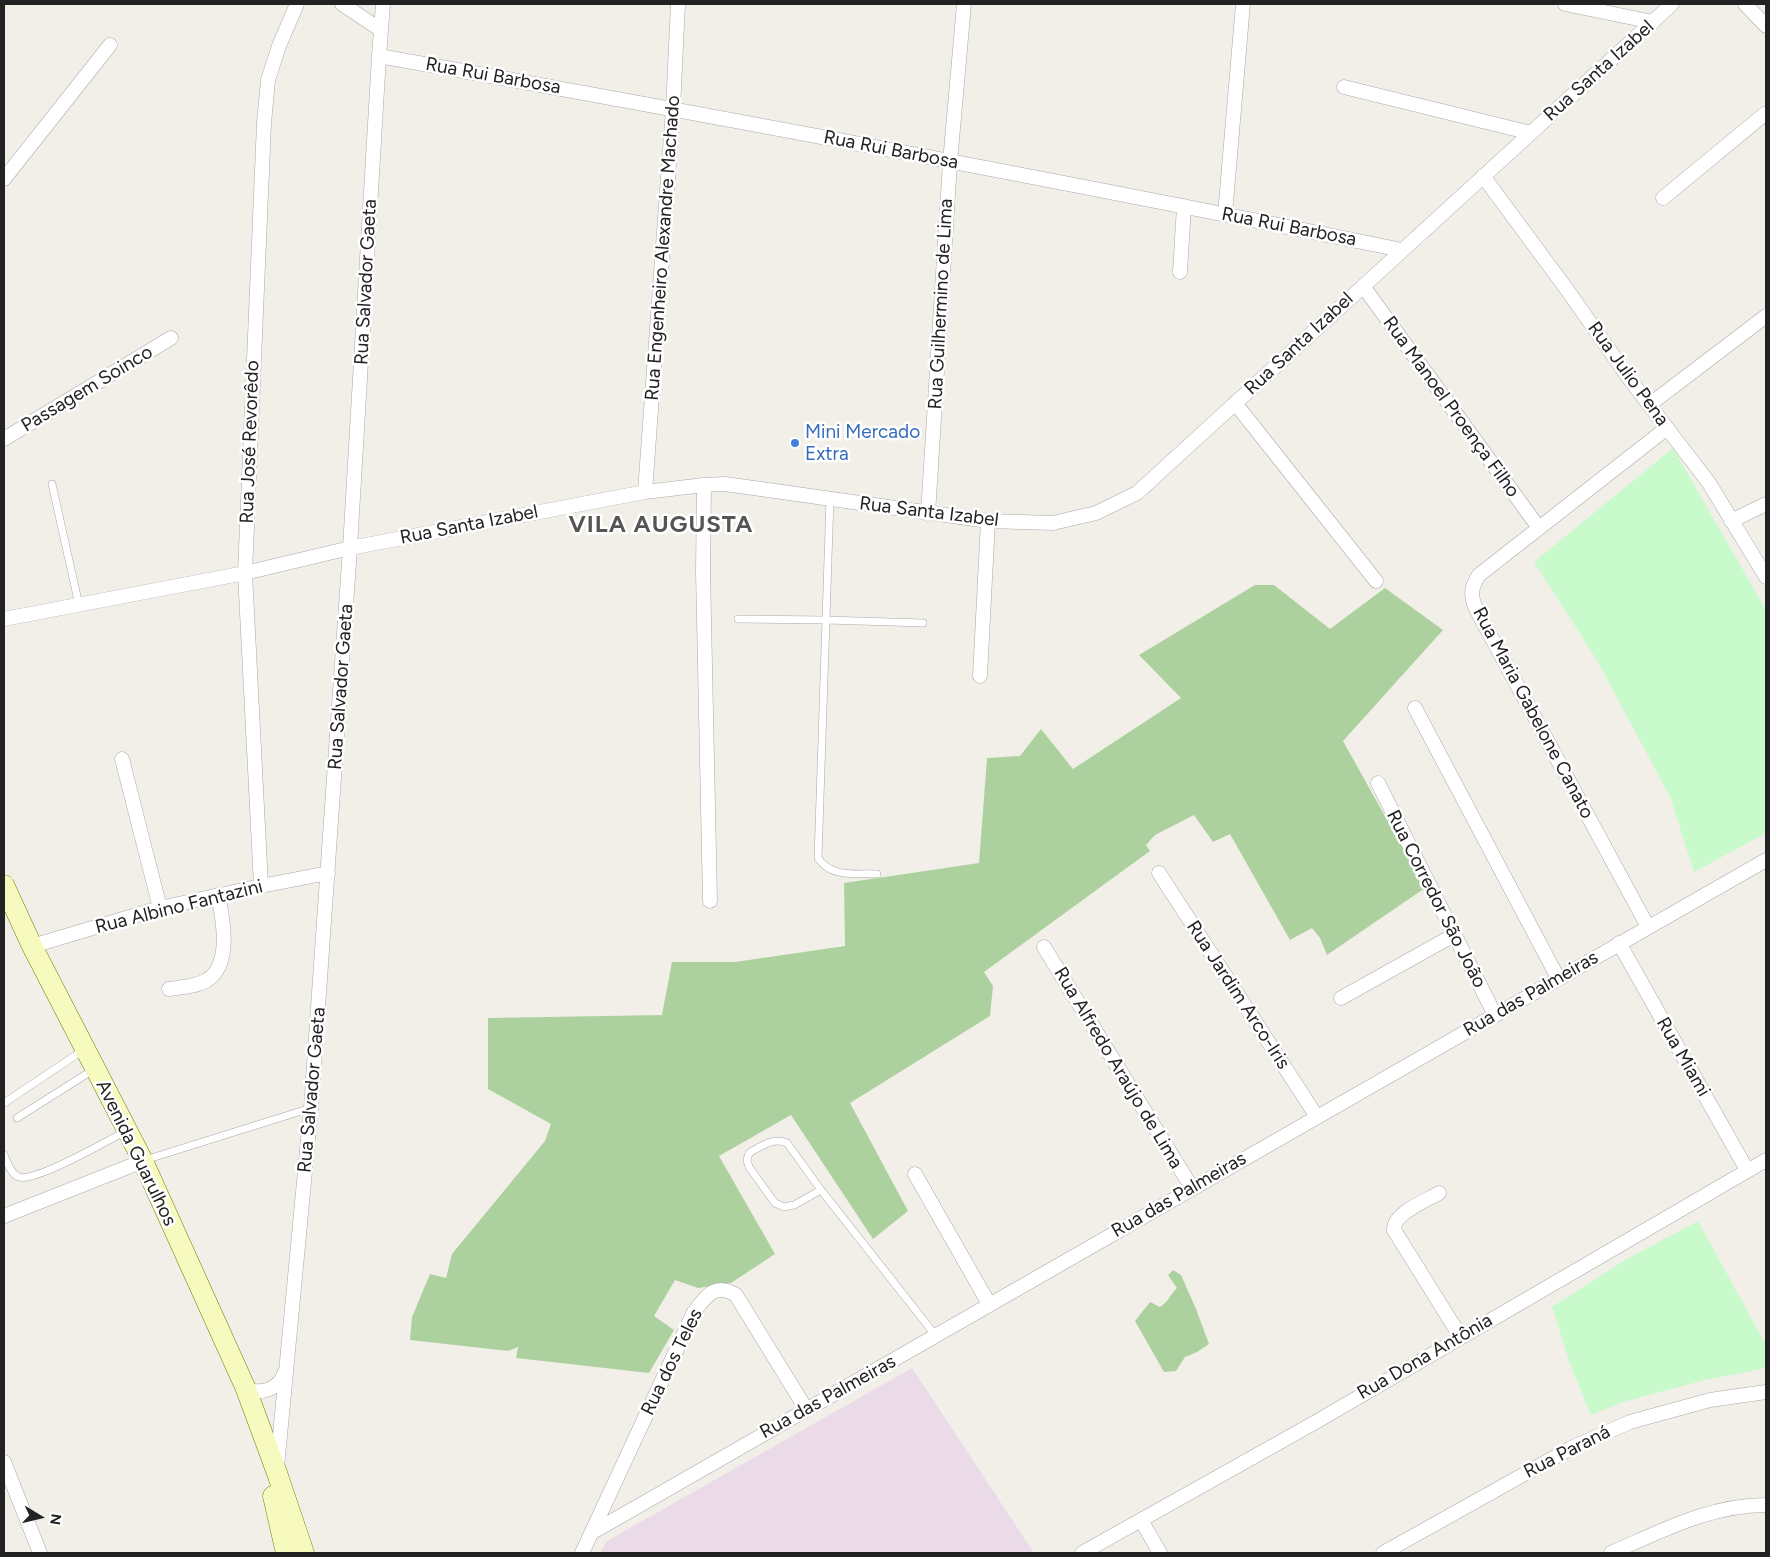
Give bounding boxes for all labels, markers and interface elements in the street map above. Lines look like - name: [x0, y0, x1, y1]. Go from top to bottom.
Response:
- street label: Rua Santa Izabel: [1539, 16, 1659, 126]
- street label: Rua Rui Barbosa: [424, 53, 562, 99]
- street label: Rua Engenheiro Alexandre Machado: [641, 95, 685, 401]
- street label: Rua Rui Barbosa: [822, 126, 960, 174]
- street label: Rua Salvador Gaeta: [350, 198, 382, 366]
- street label: Rua Guilhermino de Lima: [924, 198, 958, 410]
- street label: Rua Rui Barbosa: [1220, 203, 1358, 251]
- street label: Rua Santa Izabel: [1240, 288, 1358, 400]
- street label: Rua Manoel Proença Filho: [1378, 312, 1524, 502]
- street label: Rua Julio Pena: [1583, 318, 1673, 430]
- street label: Passagem Soinco: [17, 341, 157, 437]
- street label: Rua José Revorêdo: [236, 360, 264, 524]
- place label: Mini Mercado Extra: [805, 421, 920, 465]
- marker: Mini Mercado Extra: [789, 437, 801, 449]
- street label: Rua Santa Izabel: [858, 492, 1000, 532]
- street label: Rua Santa Izabel: [398, 500, 540, 550]
- district label: VILA AUGUSTA: [567, 511, 755, 539]
- street label: Rua Salvador Gaeta: [324, 603, 358, 771]
- street label: Rua Maria Gabelone Canato: [1467, 603, 1599, 823]
- street label: Rua Corredor São João: [1381, 806, 1491, 992]
- street label: Rua Albino Fantazini: [93, 875, 265, 939]
- street label: Rua Jardim Arco-Iris: [1181, 916, 1295, 1074]
- street label: Rua das Palmeiras: [1460, 946, 1602, 1042]
- street label: Rua Alfredo Araújo de Lima: [1049, 963, 1187, 1173]
- street label: Rua Salvador Gaeta: [293, 1006, 331, 1174]
- street label: Rua Miami: [1651, 1013, 1715, 1101]
- street label: Avenida Guarulhos: [91, 1076, 181, 1230]
- street label: Rua das Palmeiras: [1108, 1147, 1250, 1243]
- street label: Rua dos Teles: [636, 1305, 708, 1419]
- street label: Rua Dona Antônia: [1353, 1309, 1497, 1405]
- street label: Rua das Palmeiras: [756, 1350, 900, 1444]
- street label: Rua Paraná: [1520, 1421, 1614, 1483]
- north arrow: [15, 1492, 65, 1542]
- text: N: [46, 1513, 65, 1526]

